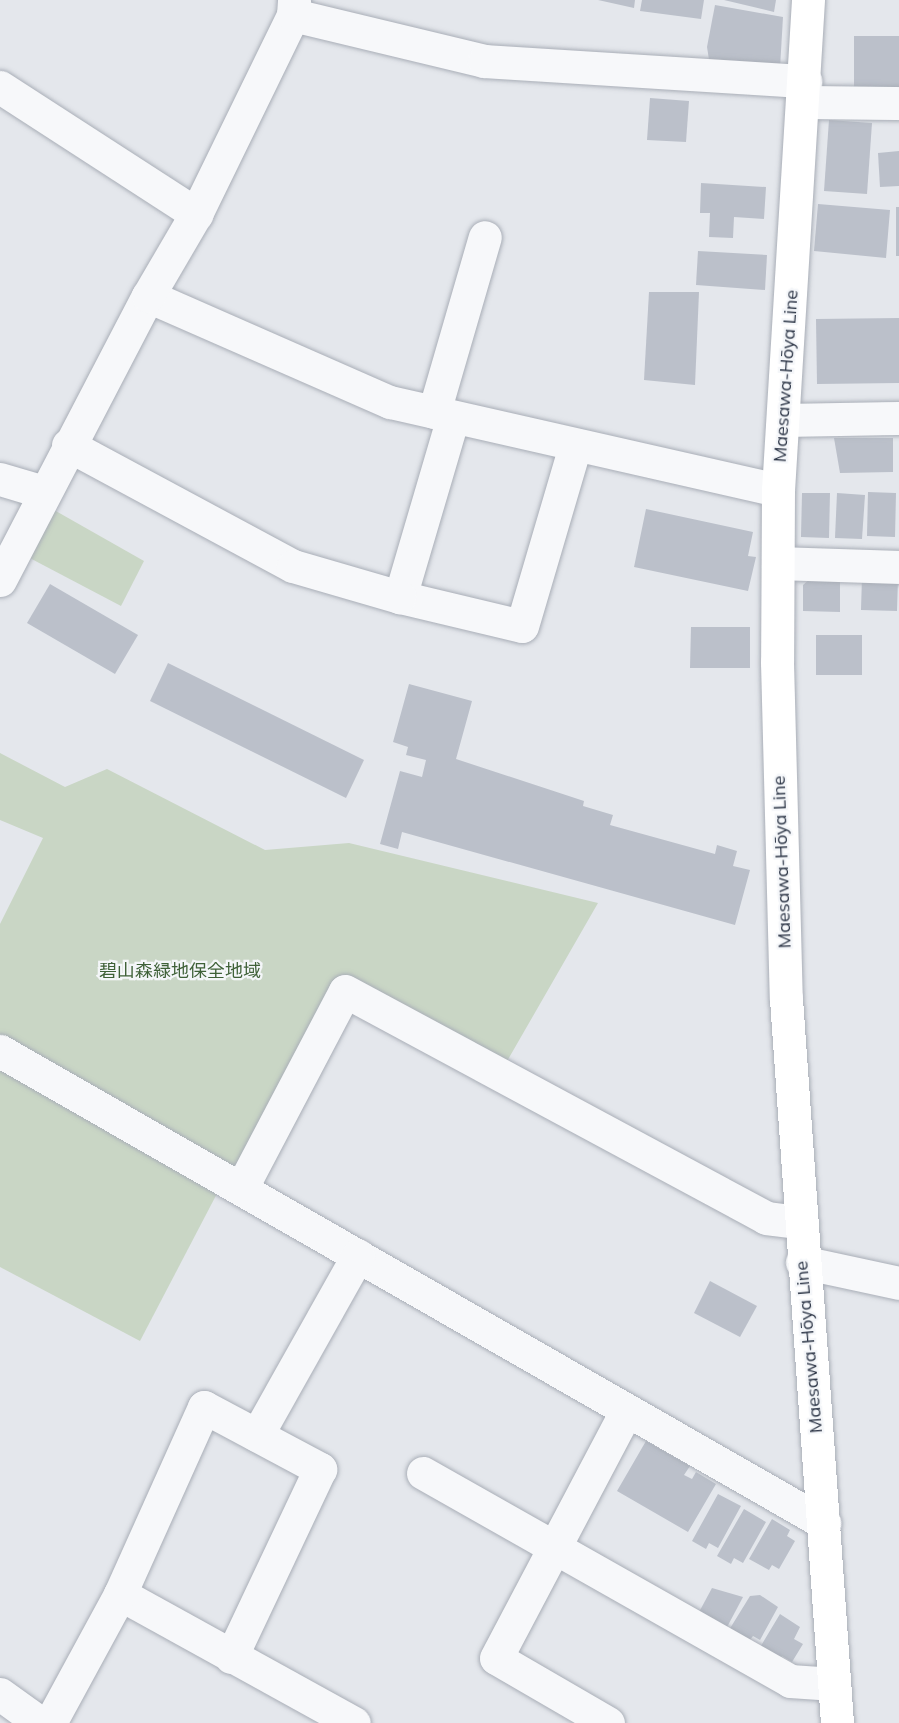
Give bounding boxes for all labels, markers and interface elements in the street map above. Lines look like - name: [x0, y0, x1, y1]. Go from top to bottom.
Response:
- street label: Maesawa-Hōya Line: [769, 289, 803, 463]
- street label: Maesawa-Hōya Line: [768, 775, 796, 949]
- park label: 碧山森緑地保全地域: [99, 960, 261, 982]
- street label: Maesawa-Hōya Line: [791, 1260, 827, 1434]

